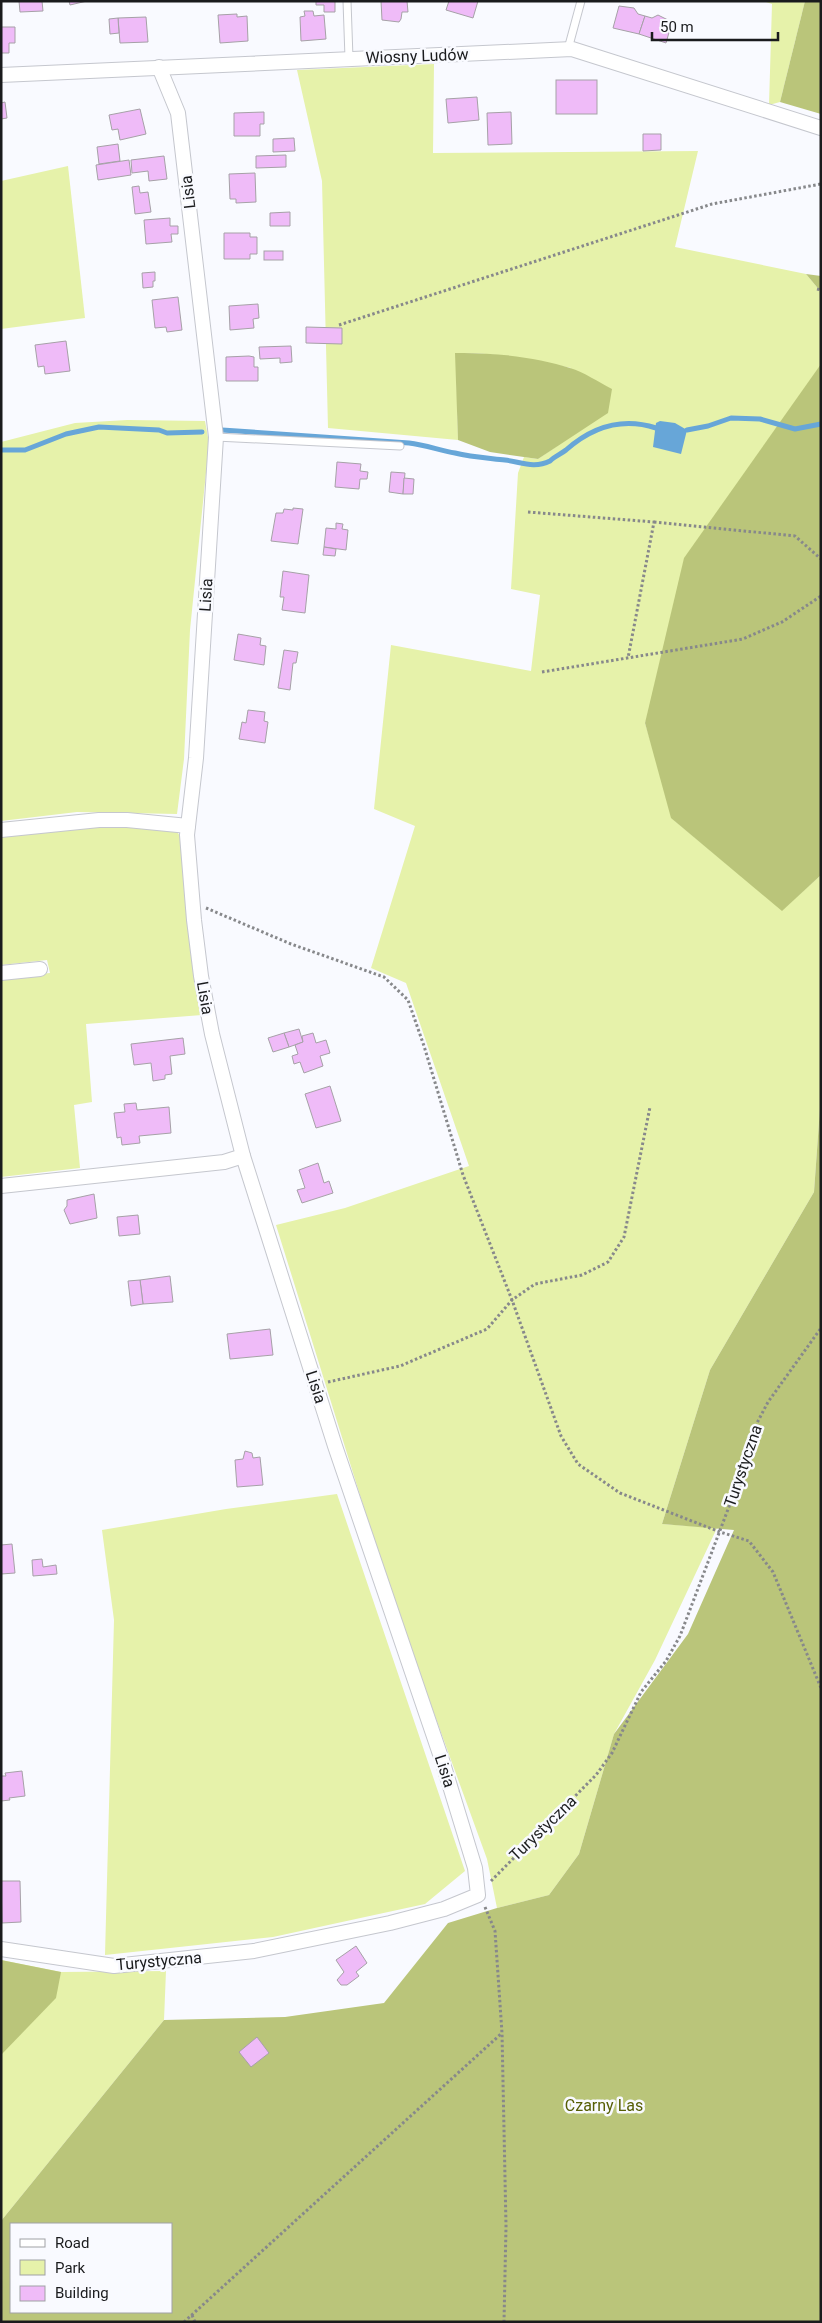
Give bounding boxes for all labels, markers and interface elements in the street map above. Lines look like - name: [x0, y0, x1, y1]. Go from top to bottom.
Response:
- scale bar: [652, 10, 778, 42]
- text: 50 m: [660, 18, 694, 36]
- street label: Wiosny Ludów: [365, 45, 469, 67]
- street label: Lisia: [177, 174, 199, 210]
- street label: Lisia: [196, 578, 216, 612]
- street label: Lisia: [193, 980, 217, 1016]
- street label: Lisia: [302, 1368, 330, 1406]
- street label: Turystyczna: [720, 1422, 766, 1510]
- street label: Lisia: [431, 1752, 459, 1790]
- street label: Turystyczna: [506, 1791, 580, 1865]
- street label: Turystyczna: [116, 1948, 202, 1974]
- park label: Czarny Las: [565, 2096, 643, 2115]
- legend: [10, 2223, 172, 2313]
- text: Road: [55, 2234, 89, 2252]
- text: Park: [55, 2259, 86, 2277]
- text: Building: [55, 2284, 109, 2302]

